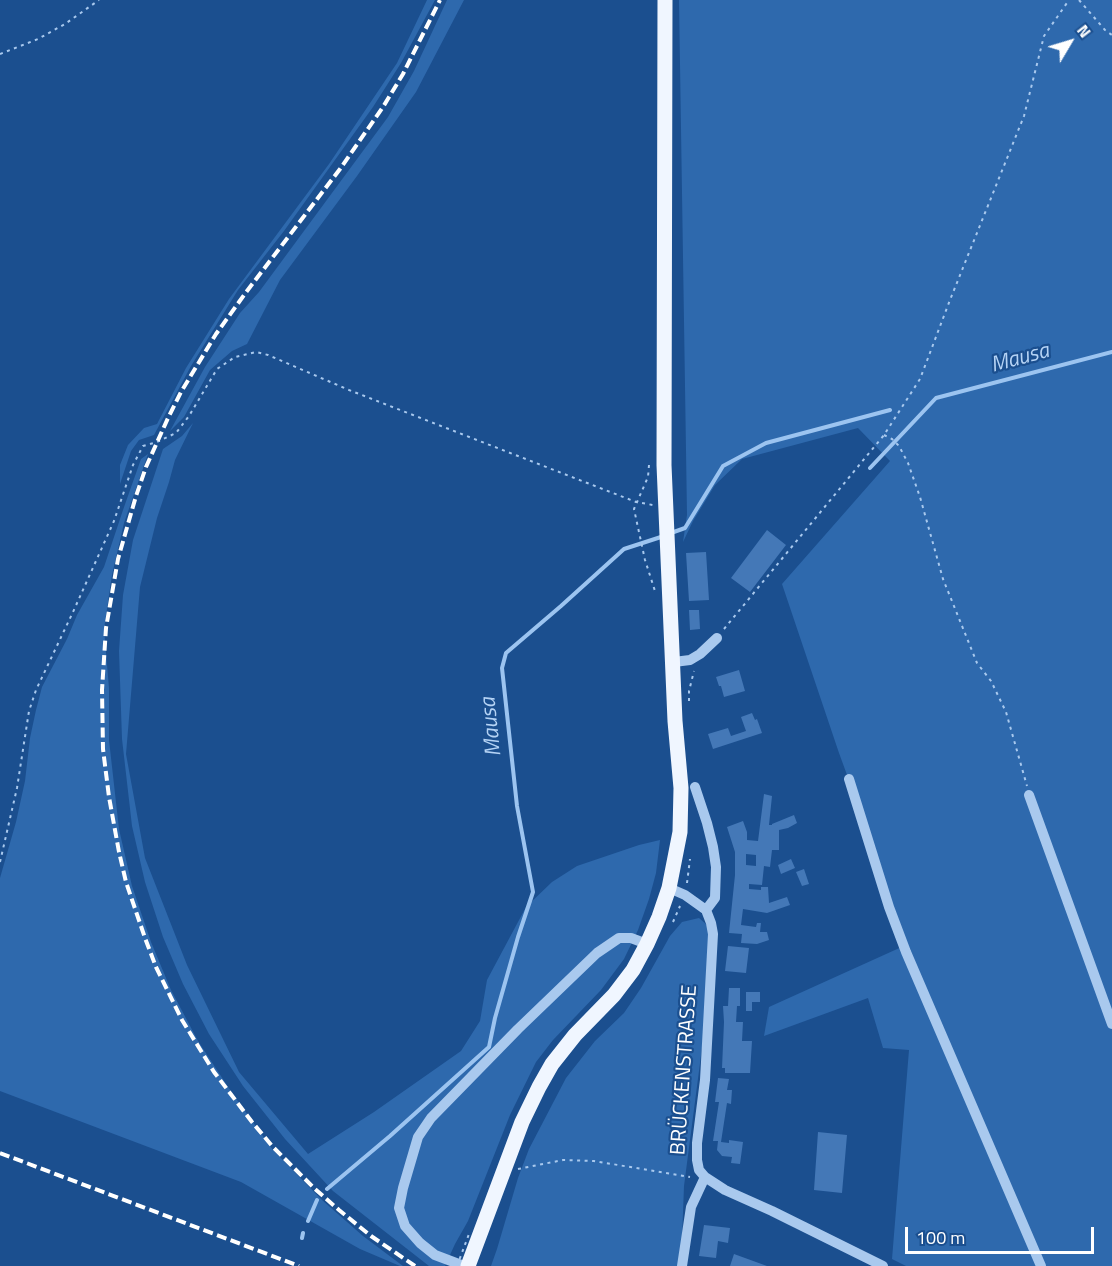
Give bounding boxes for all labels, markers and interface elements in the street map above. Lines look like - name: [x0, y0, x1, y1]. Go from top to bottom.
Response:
- north arrow: [1040, 12, 1100, 72]
- text: N: [1071, 19, 1097, 43]
- water label: Mausa: [988, 339, 1052, 379]
- water label: Mausa: [476, 696, 508, 758]
- street label: BRÜCKENSTRASSE: [666, 984, 704, 1156]
- scale bar: [908, 1215, 1097, 1253]
- text: 100 m: [916, 1224, 965, 1251]

